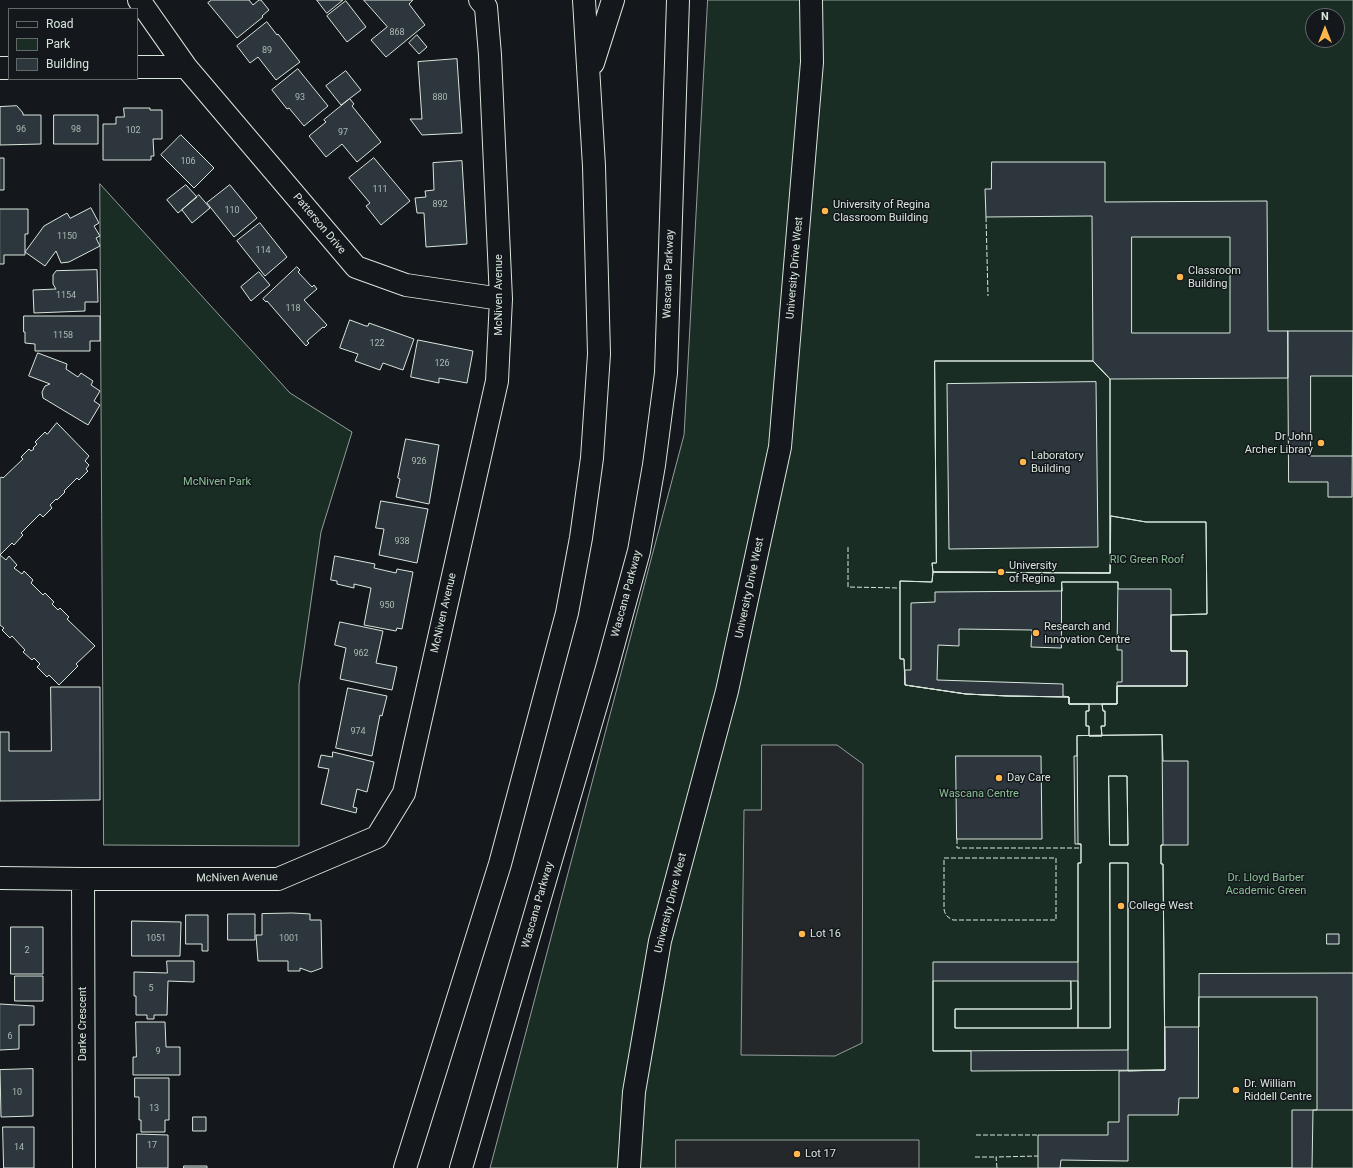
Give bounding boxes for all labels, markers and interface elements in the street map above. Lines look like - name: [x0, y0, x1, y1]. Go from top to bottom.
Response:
- legend: [8, 8, 138, 80]
- north arrow: [1305, 8, 1345, 48]
- text: N: [1321, 10, 1329, 23]
- text: Road: [46, 17, 74, 31]
- house number: 868: [389, 28, 405, 38]
- text: Park: [46, 37, 70, 51]
- house number: 89: [262, 46, 272, 56]
- text: Building: [46, 57, 89, 71]
- house number: 93: [295, 93, 305, 103]
- house number: 880: [432, 93, 448, 103]
- house number: 96: [16, 125, 26, 135]
- house number: 98: [71, 125, 81, 135]
- house number: 102: [125, 126, 141, 136]
- house number: 97: [338, 128, 348, 138]
- house number: 106: [180, 157, 196, 167]
- house number: 111: [372, 185, 388, 195]
- street label: Patterson Drive: [290, 191, 348, 257]
- place label: University of Regina Classroom Building: [833, 198, 930, 224]
- house number: 892: [432, 200, 448, 210]
- house number: 110: [224, 206, 240, 216]
- marker: University of Regina Classroom Building: [820, 206, 830, 216]
- street label: University Drive West: [784, 216, 806, 320]
- street label: Wascana Parkway: [661, 229, 677, 319]
- house number: 1150: [57, 232, 77, 242]
- house number: 114: [255, 246, 271, 256]
- street label: McNiven Avenue: [492, 254, 506, 336]
- place label: Classroom Building: [1188, 264, 1241, 290]
- marker: Classroom Building: [1175, 272, 1185, 282]
- house number: 1154: [56, 291, 76, 301]
- house number: 118: [285, 304, 301, 314]
- house number: 1158: [53, 331, 73, 341]
- house number: 122: [369, 339, 385, 349]
- house number: 126: [434, 359, 450, 369]
- place label: Dr John Archer Library: [1245, 430, 1313, 456]
- marker: Dr John Archer Library: [1316, 438, 1326, 448]
- place label: Laboratory Building: [1031, 449, 1084, 475]
- house number: 926: [411, 457, 427, 467]
- marker: Laboratory Building: [1018, 457, 1028, 467]
- park label: McNiven Park: [183, 475, 251, 489]
- street label: University Drive West: [733, 536, 767, 640]
- house number: 938: [394, 537, 410, 547]
- street label: Wascana Parkway: [609, 549, 645, 639]
- park label: RIC Green Roof: [1110, 553, 1184, 567]
- place label: University of Regina: [1009, 559, 1057, 585]
- marker: University of Regina: [996, 567, 1006, 577]
- street label: McNiven Avenue: [428, 572, 460, 654]
- house number: 950: [379, 601, 395, 611]
- place label: Research and Innovation Centre: [1044, 620, 1130, 646]
- marker: Research and Innovation Centre: [1031, 628, 1041, 638]
- house number: 962: [353, 649, 369, 659]
- house number: 974: [350, 727, 366, 737]
- place label: Day Care: [1007, 771, 1051, 785]
- marker: Day Care: [994, 773, 1004, 783]
- park label: Wascana Centre: [939, 787, 1019, 801]
- street label: University Drive West: [652, 852, 690, 954]
- street label: Wascana Parkway: [519, 860, 557, 950]
- street label: McNiven Avenue: [196, 871, 278, 885]
- park label: Dr. Lloyd Barber Academic Green: [1226, 871, 1306, 897]
- place label: College West: [1129, 899, 1193, 913]
- marker: College West: [1116, 901, 1126, 911]
- place label: Lot 16: [810, 927, 841, 941]
- marker: Lot 16: [797, 929, 807, 939]
- house number: 1051: [146, 934, 166, 944]
- house number: 1001: [279, 934, 299, 944]
- house number: 2: [24, 946, 30, 956]
- house number: 5: [148, 984, 154, 994]
- street label: Darke Crescent: [76, 987, 90, 1061]
- house number: 6: [7, 1032, 13, 1042]
- house number: 9: [155, 1047, 161, 1057]
- place label: Dr. William Riddell Centre: [1244, 1077, 1312, 1103]
- marker: Dr. William Riddell Centre: [1231, 1085, 1241, 1095]
- house number: 10: [12, 1088, 22, 1098]
- house number: 13: [149, 1104, 159, 1114]
- house number: 17: [147, 1141, 157, 1151]
- house number: 14: [14, 1143, 24, 1153]
- place label: Lot 17: [805, 1147, 836, 1161]
- marker: Lot 17: [792, 1149, 802, 1159]

